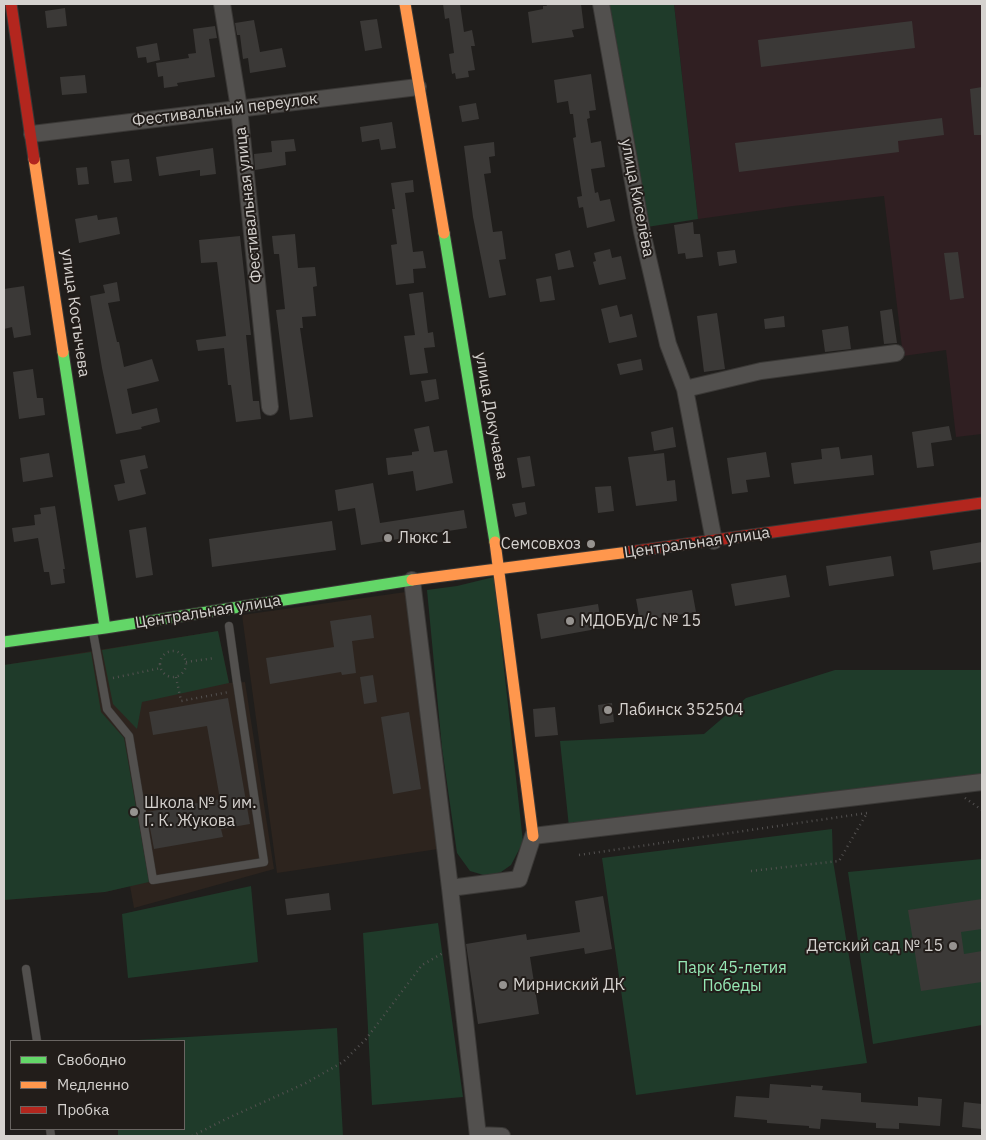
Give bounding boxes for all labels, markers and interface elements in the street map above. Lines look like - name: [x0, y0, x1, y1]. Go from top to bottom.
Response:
- street label: Фестивальный переулок: [131, 89, 319, 131]
- street label: Фестивальная улица: [231, 126, 267, 284]
- street label: улица Киселёва: [616, 137, 658, 259]
- street label: улица Костычева: [56, 248, 94, 378]
- street label: улица Докучаева: [470, 351, 512, 481]
- street label: Центральная улица: [623, 523, 771, 563]
- place label: Люкс 1: [398, 528, 451, 548]
- marker: Люкс 1: [382, 532, 394, 544]
- place label: Семсовхоз: [501, 534, 581, 554]
- marker: Семсовхоз: [585, 538, 597, 550]
- street label: Центральная улица: [134, 591, 282, 633]
- place label: МДОБУд/с № 15: [580, 611, 701, 631]
- marker: МДОБУд/с № 15: [564, 615, 576, 627]
- place label: Лабинск 352504: [618, 700, 744, 720]
- marker: Лабинск 352504: [602, 704, 614, 716]
- place label: Школа № 5 им. Г. К. Жукова: [144, 793, 257, 831]
- marker: Школа № 5 им. Г. К. Жукова: [128, 806, 140, 818]
- place label: Детский сад № 15: [806, 936, 943, 956]
- marker: Детский сад № 15: [947, 940, 959, 952]
- park label: Парк 45-летия Победы: [677, 958, 787, 996]
- place label: Мирниский ДК: [513, 975, 625, 995]
- marker: Мирниский ДК: [497, 979, 509, 991]
- legend: [10, 1040, 185, 1130]
- text: Свободно: [57, 1050, 126, 1069]
- text: Медленно: [57, 1075, 129, 1094]
- text: Пробка: [57, 1100, 109, 1119]

